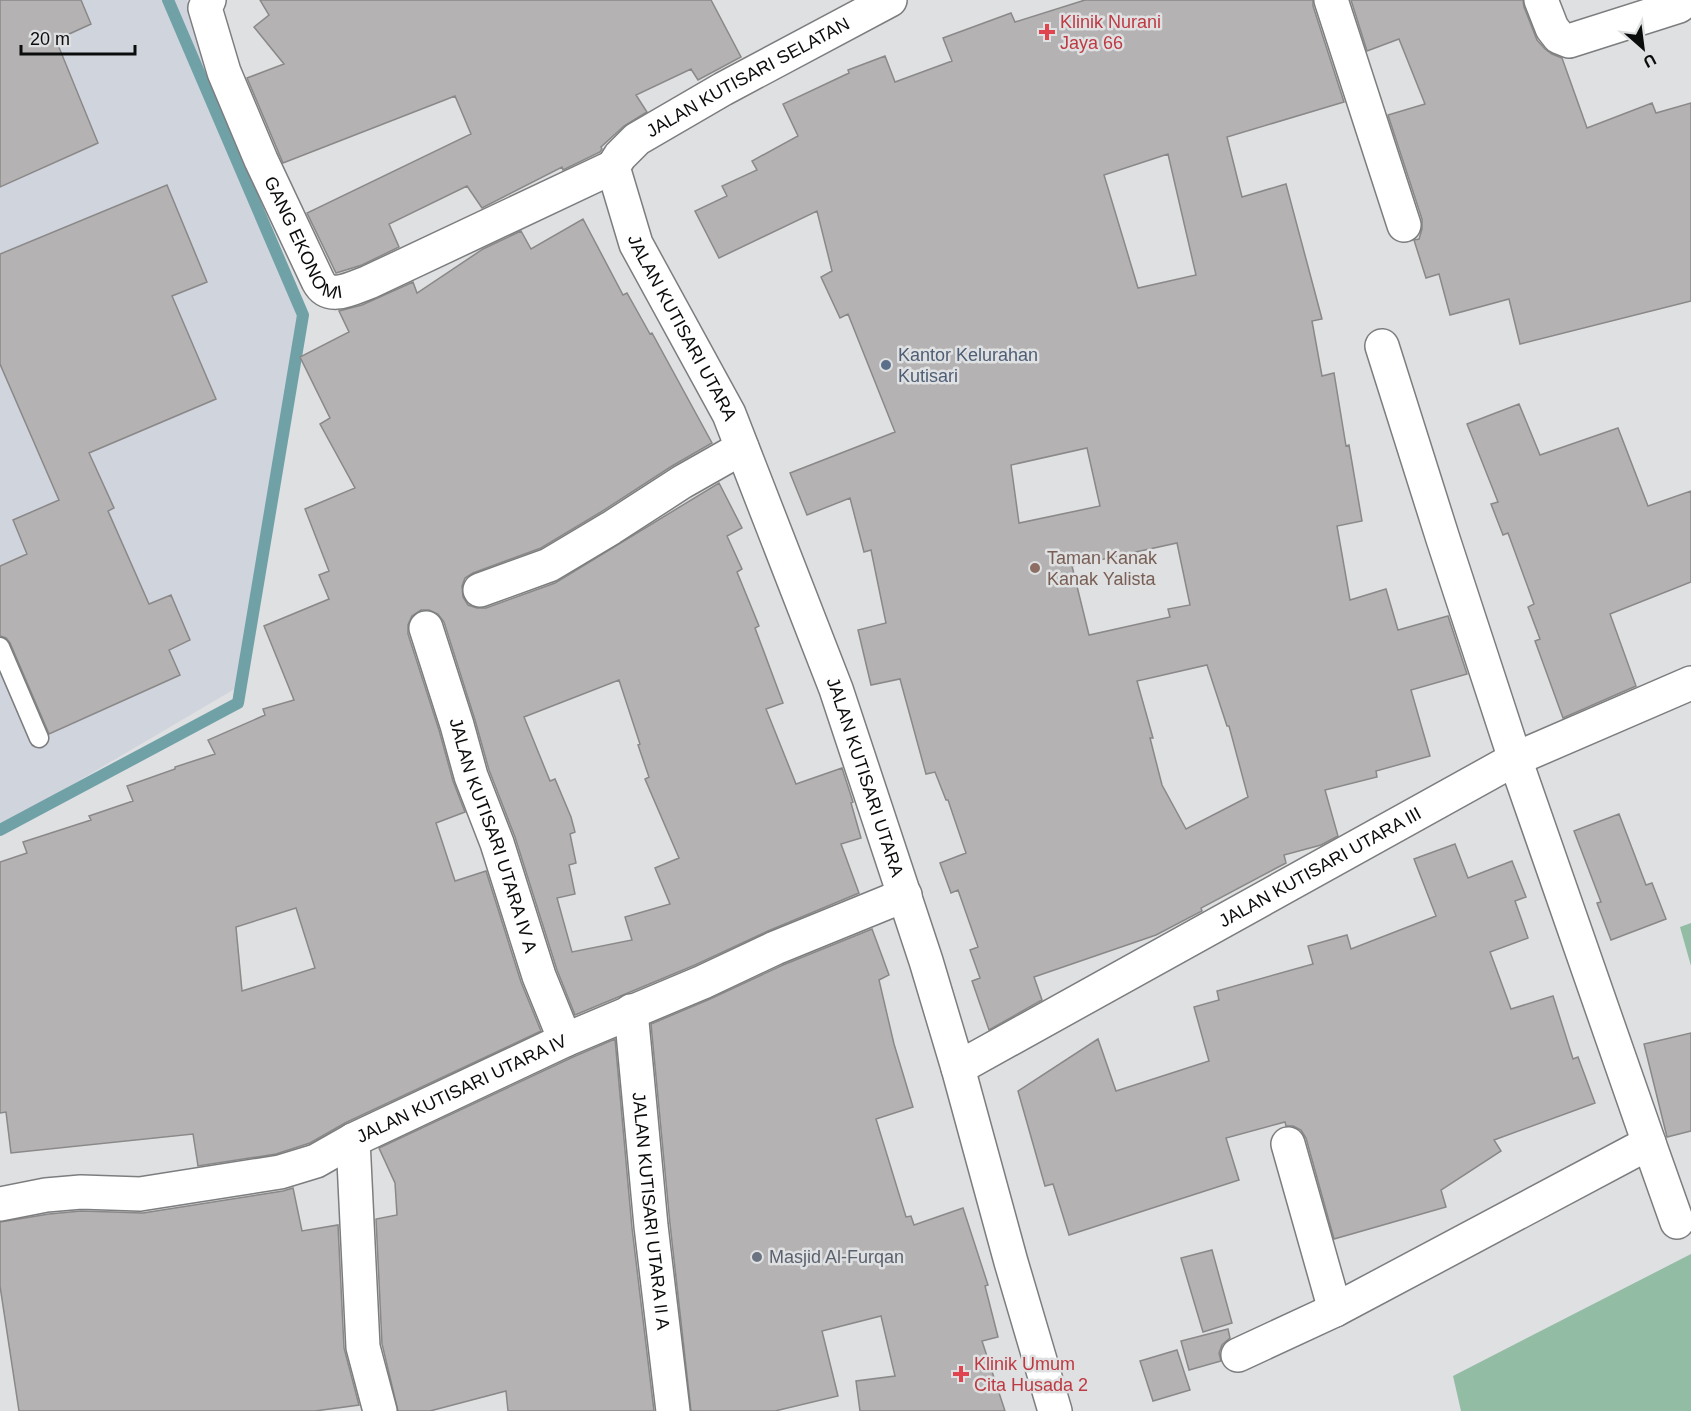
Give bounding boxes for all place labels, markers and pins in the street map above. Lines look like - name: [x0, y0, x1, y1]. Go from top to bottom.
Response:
- place label: Klinik Nurani Jaya 66: [1060, 12, 1161, 53]
- marker: Klinik Nurani Jaya 66: [1038, 23, 1056, 41]
- place label: Kantor Kelurahan Kutisari: [898, 345, 1038, 386]
- marker: Kantor Kelurahan Kutisari: [879, 358, 893, 372]
- place label: Taman Kanak Kanak Yalista: [1047, 548, 1158, 589]
- marker: Taman Kanak Kanak Yalista: [1028, 561, 1042, 575]
- place label: Masjid Al-Furqan: [769, 1247, 904, 1267]
- marker: Masjid Al-Furqan: [750, 1250, 764, 1264]
- place label: Klinik Umum Cita Husada 2: [974, 1354, 1088, 1395]
- marker: Klinik Umum Cita Husada 2: [952, 1365, 970, 1383]

